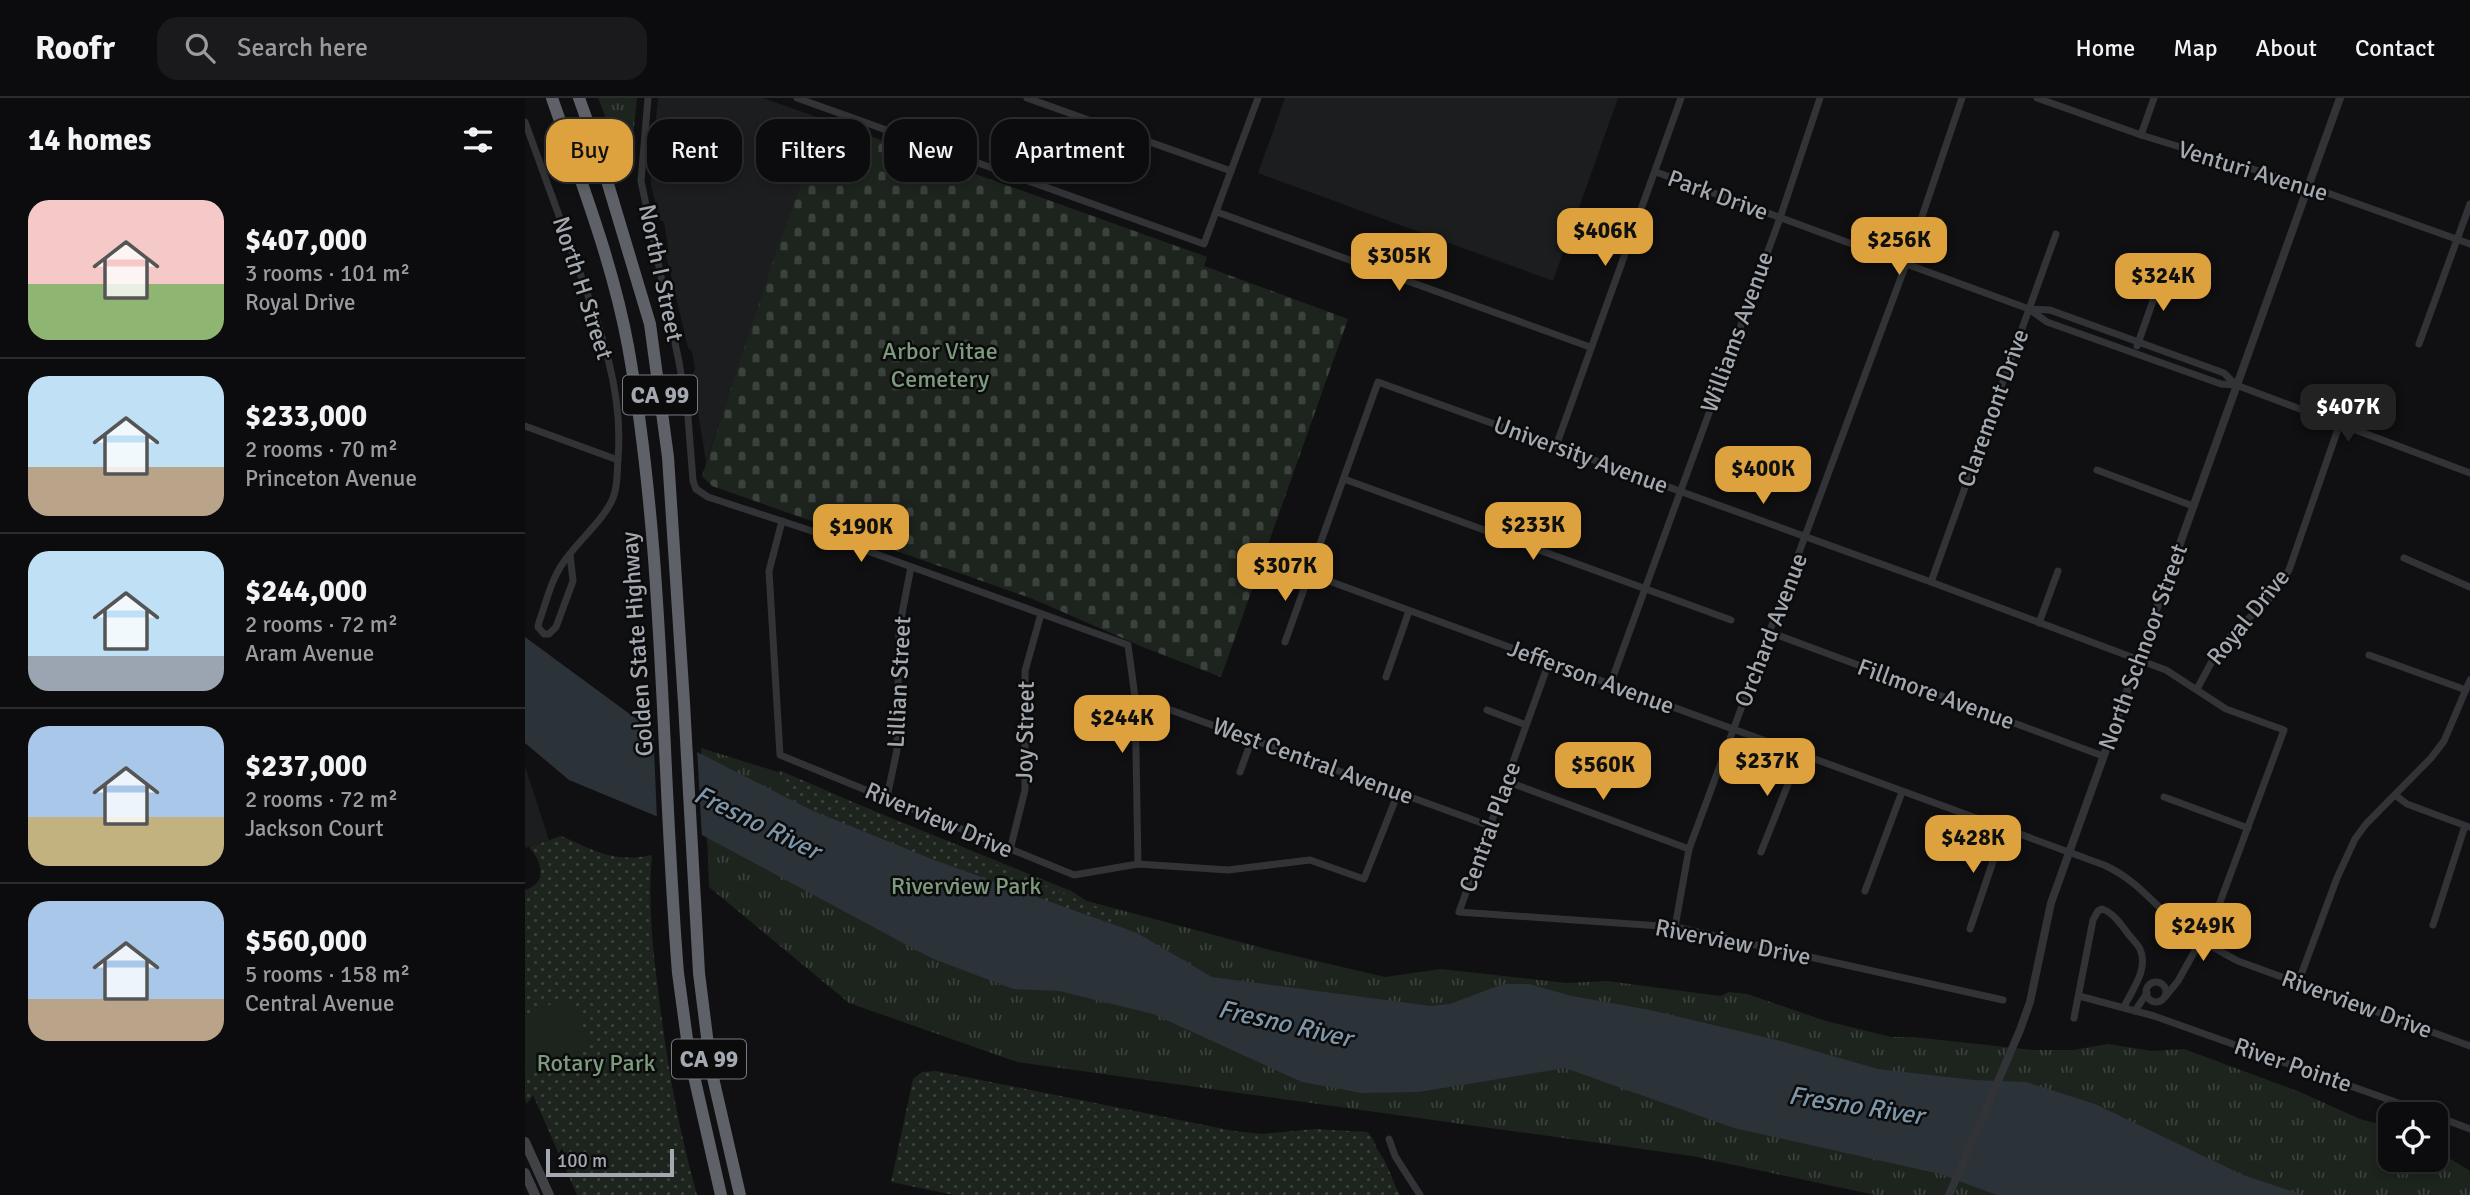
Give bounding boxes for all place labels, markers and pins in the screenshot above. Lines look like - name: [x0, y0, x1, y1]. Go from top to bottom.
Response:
- pin: $406K: [1556, 208, 1654, 268]
- pin: $256K: [1850, 218, 1948, 277]
- pin: $305K: [1350, 234, 1448, 293]
- pin: $324K: [2114, 254, 2212, 313]
- pin: $407K: [2299, 384, 2397, 444]
- pin: $400K: [1714, 446, 1812, 506]
- pin: $233K: [1484, 503, 1582, 562]
- pin: $190K: [812, 504, 910, 564]
- pin: $307K: [1236, 544, 1334, 603]
- pin: $244K: [1073, 696, 1171, 755]
- pin: $237K: [1718, 738, 1816, 798]
- pin: $560K: [1554, 742, 1652, 802]
- pin: $428K: [1924, 816, 2022, 875]
- pin: $249K: [2154, 904, 2252, 963]

